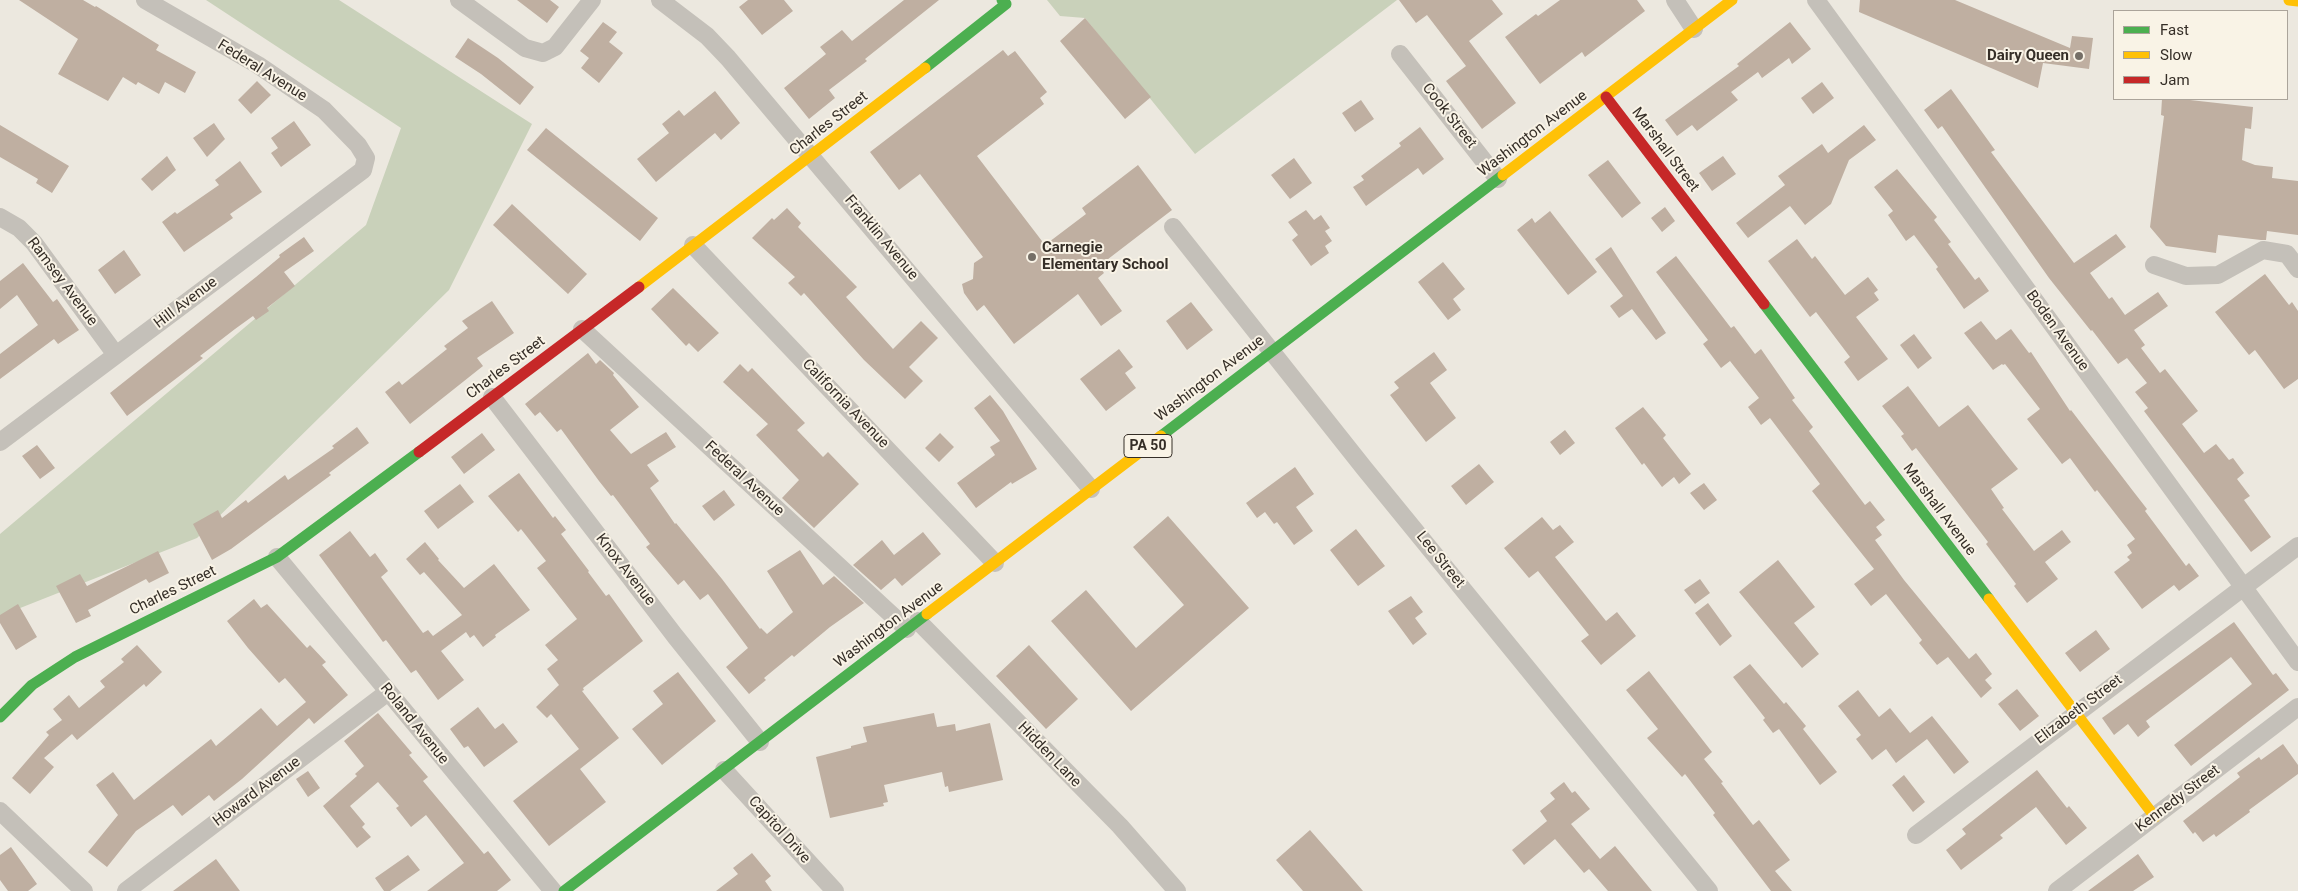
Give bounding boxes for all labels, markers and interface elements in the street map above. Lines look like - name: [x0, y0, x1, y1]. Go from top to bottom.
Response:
- legend: [2113, 10, 2288, 100]
- text: Fast: [2160, 21, 2189, 39]
- street label: Federal Avenue: [214, 36, 310, 106]
- text: Slow: [2160, 46, 2192, 64]
- place label: Dairy Queen: [1987, 47, 2069, 65]
- marker: Dairy Queen: [2073, 50, 2085, 62]
- text: Jam: [2160, 71, 2190, 89]
- street label: Cook Street: [1418, 80, 1480, 152]
- street label: Washington Avenue: [1475, 87, 1591, 181]
- street label: Charles Street: [786, 88, 872, 160]
- street label: Marshall Street: [1627, 104, 1703, 196]
- street label: Franklin Avenue: [840, 192, 922, 284]
- street label: Ramsey Avenue: [23, 234, 101, 330]
- place label: Carnegie Elementary School: [1042, 239, 1168, 274]
- marker: Carnegie Elementary School: [1026, 251, 1038, 263]
- street label: Hill Avenue: [151, 273, 221, 333]
- street label: Boden Avenue: [2022, 287, 2092, 375]
- street label: Washington Avenue: [1152, 332, 1268, 426]
- street label: Charles Street: [463, 333, 549, 403]
- street label: California Avenue: [798, 356, 892, 452]
- road number: PA 50: [1124, 434, 1172, 458]
- street label: Federal Avenue: [701, 438, 787, 520]
- street label: Marshall Avenue: [1899, 460, 1979, 560]
- street label: Lee Street: [1412, 528, 1468, 592]
- street label: Knox Avenue: [591, 531, 659, 609]
- street label: Charles Street: [127, 562, 219, 620]
- street label: Washington Avenue: [831, 578, 947, 672]
- street label: Elizabeth Street: [2032, 671, 2126, 749]
- street label: Roland Avenue: [376, 680, 452, 768]
- street label: Hidden Lane: [1013, 719, 1085, 791]
- street label: Howard Avenue: [210, 753, 304, 831]
- street label: Kennedy Street: [2132, 762, 2224, 836]
- street label: Capitol Drive: [744, 793, 814, 867]

